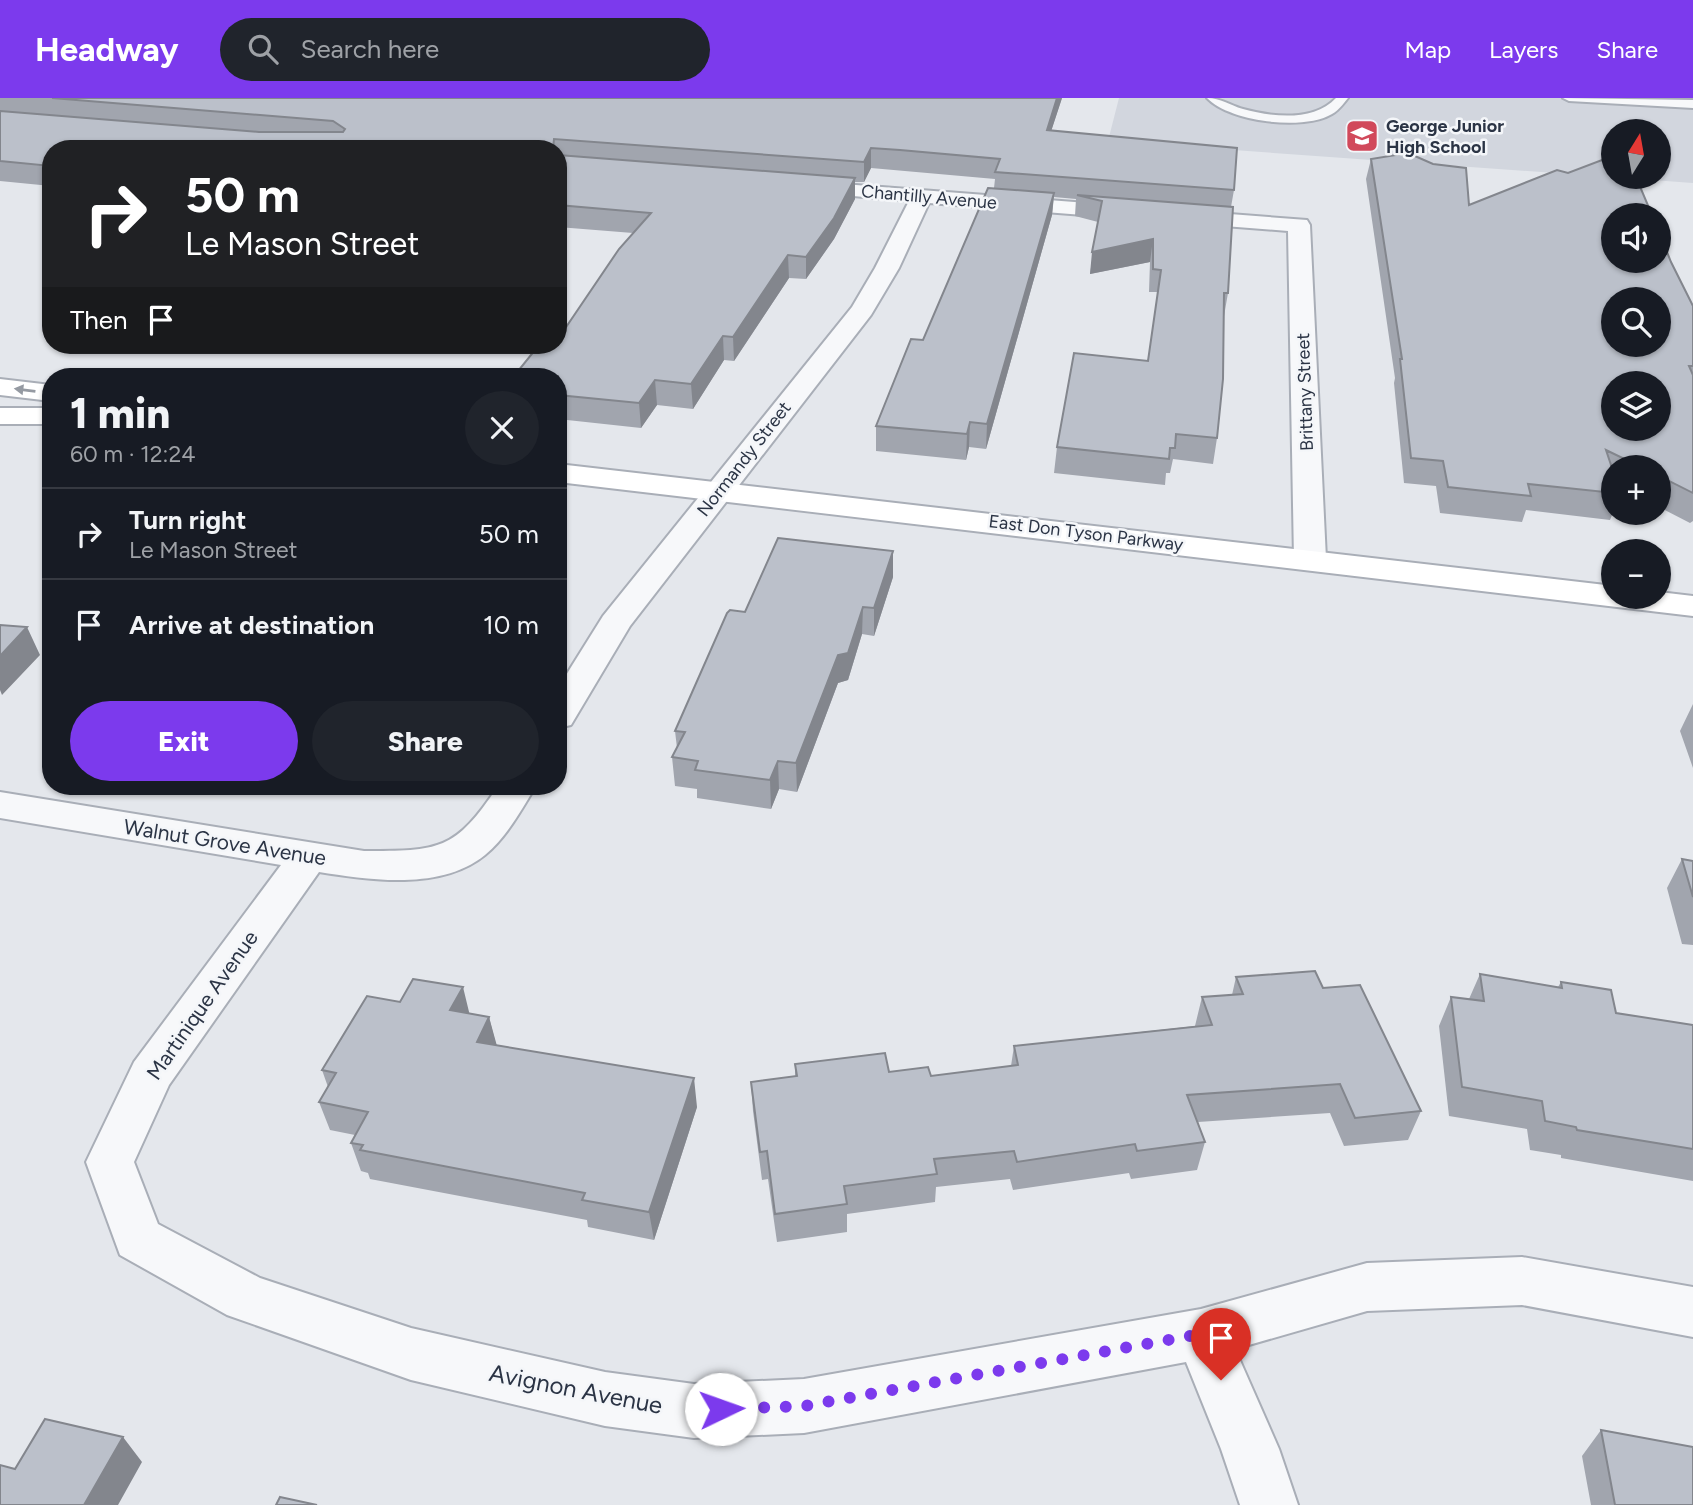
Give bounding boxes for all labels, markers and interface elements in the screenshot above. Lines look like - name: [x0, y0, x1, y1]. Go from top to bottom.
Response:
- search box: [220, 18, 710, 81]
- text: Headway: [35, 30, 178, 69]
- icon: search: [244, 30, 282, 68]
- text: Search here: [300, 33, 439, 65]
- text: Map: [1404, 35, 1451, 64]
- text: Layers: [1489, 35, 1558, 64]
- text: Share: [1596, 35, 1658, 64]
- place label: George Junior High School: [1386, 115, 1504, 158]
- school or university icon: George Junior High School: [1343, 117, 1381, 155]
- north arrow: [1601, 119, 1671, 189]
- map controls: [1601, 119, 1671, 609]
- text: 50 m: [185, 165, 300, 224]
- icon: right: [70, 168, 161, 259]
- street label: Chantilly Avenue: [860, 180, 998, 214]
- button: sound: [1601, 203, 1671, 273]
- text: Le Mason Street: [185, 225, 419, 263]
- button: search: [1601, 287, 1671, 357]
- icon: arrive: [142, 301, 180, 339]
- text: Then: [70, 304, 128, 336]
- street label: Brittany Street: [1292, 332, 1318, 451]
- button: layers: [1601, 371, 1671, 441]
- one-way arrow: [14, 384, 36, 395]
- text: 1 min: [70, 388, 170, 439]
- button: close: [465, 391, 539, 465]
- street label: Normandy Street: [692, 397, 796, 521]
- text: 60 m · 12:24: [70, 440, 196, 468]
- button: +: [1601, 455, 1671, 525]
- text: Turn right: [129, 504, 246, 536]
- street label: East Don Tyson Parkway: [987, 510, 1185, 556]
- icon: right: [70, 515, 108, 553]
- text: 50 m: [479, 518, 539, 550]
- text: Le Mason Street: [129, 536, 297, 564]
- button: −: [1601, 539, 1671, 609]
- icon: arrive: [70, 606, 108, 644]
- text: Arrive at destination: [129, 609, 374, 641]
- text: 10 m: [483, 609, 539, 641]
- button: Exit: [70, 701, 298, 781]
- button: Share: [312, 701, 539, 781]
- street label: Walnut Grove Avenue: [122, 814, 328, 870]
- street label: Martinique Avenue: [141, 926, 263, 1084]
- pin: [1191, 1308, 1251, 1380]
- icon: arrive: [1202, 1319, 1240, 1357]
- street label: Avignon Avenue: [487, 1358, 665, 1420]
- position arrow: [684, 1372, 758, 1446]

